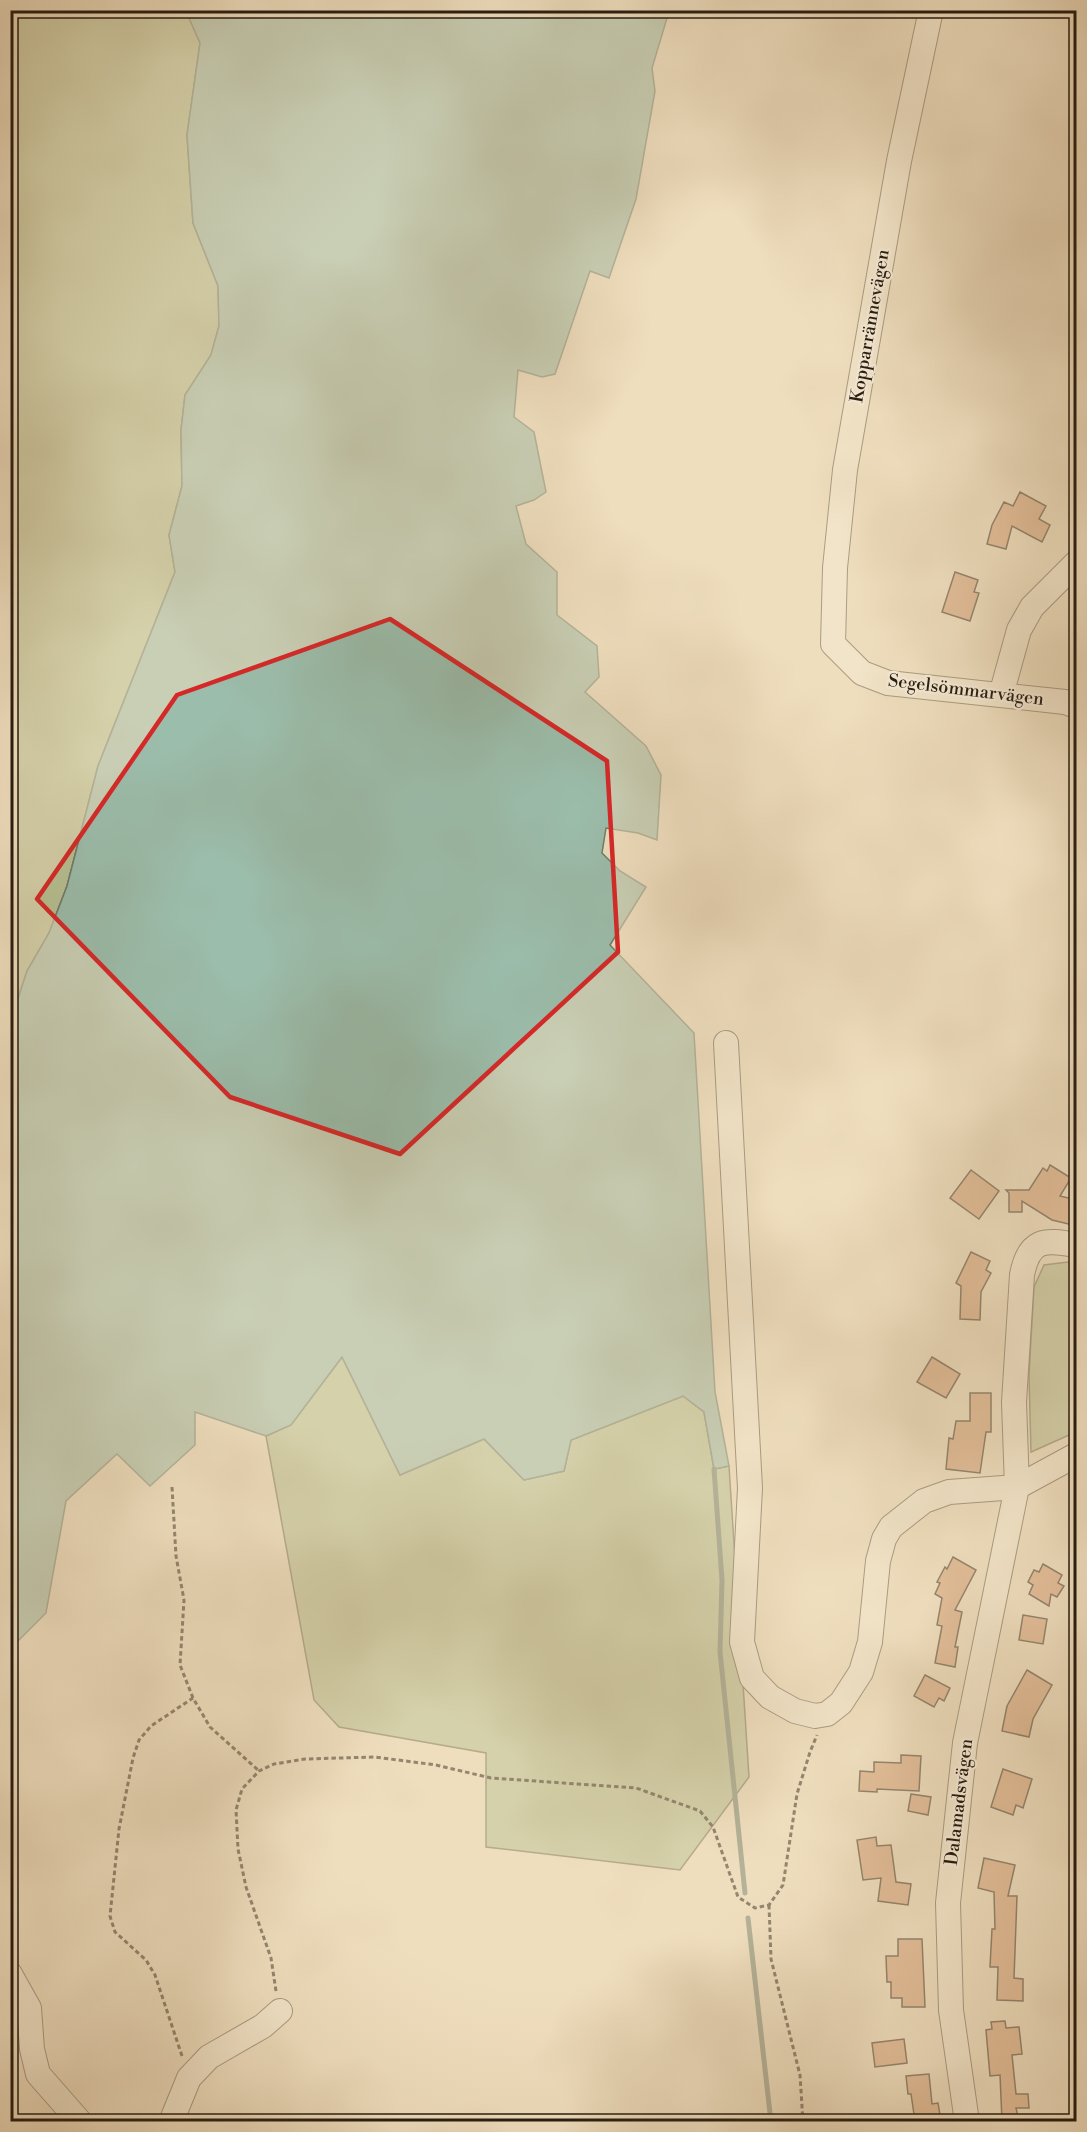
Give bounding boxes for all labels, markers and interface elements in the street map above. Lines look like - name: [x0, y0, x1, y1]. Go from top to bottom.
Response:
- street label: Kopparrännevägen: [845, 247, 895, 404]
- street label: Segelsömmarvägen: [887, 669, 1046, 711]
- street label: Dalamadsvägen: [940, 1737, 978, 1867]

